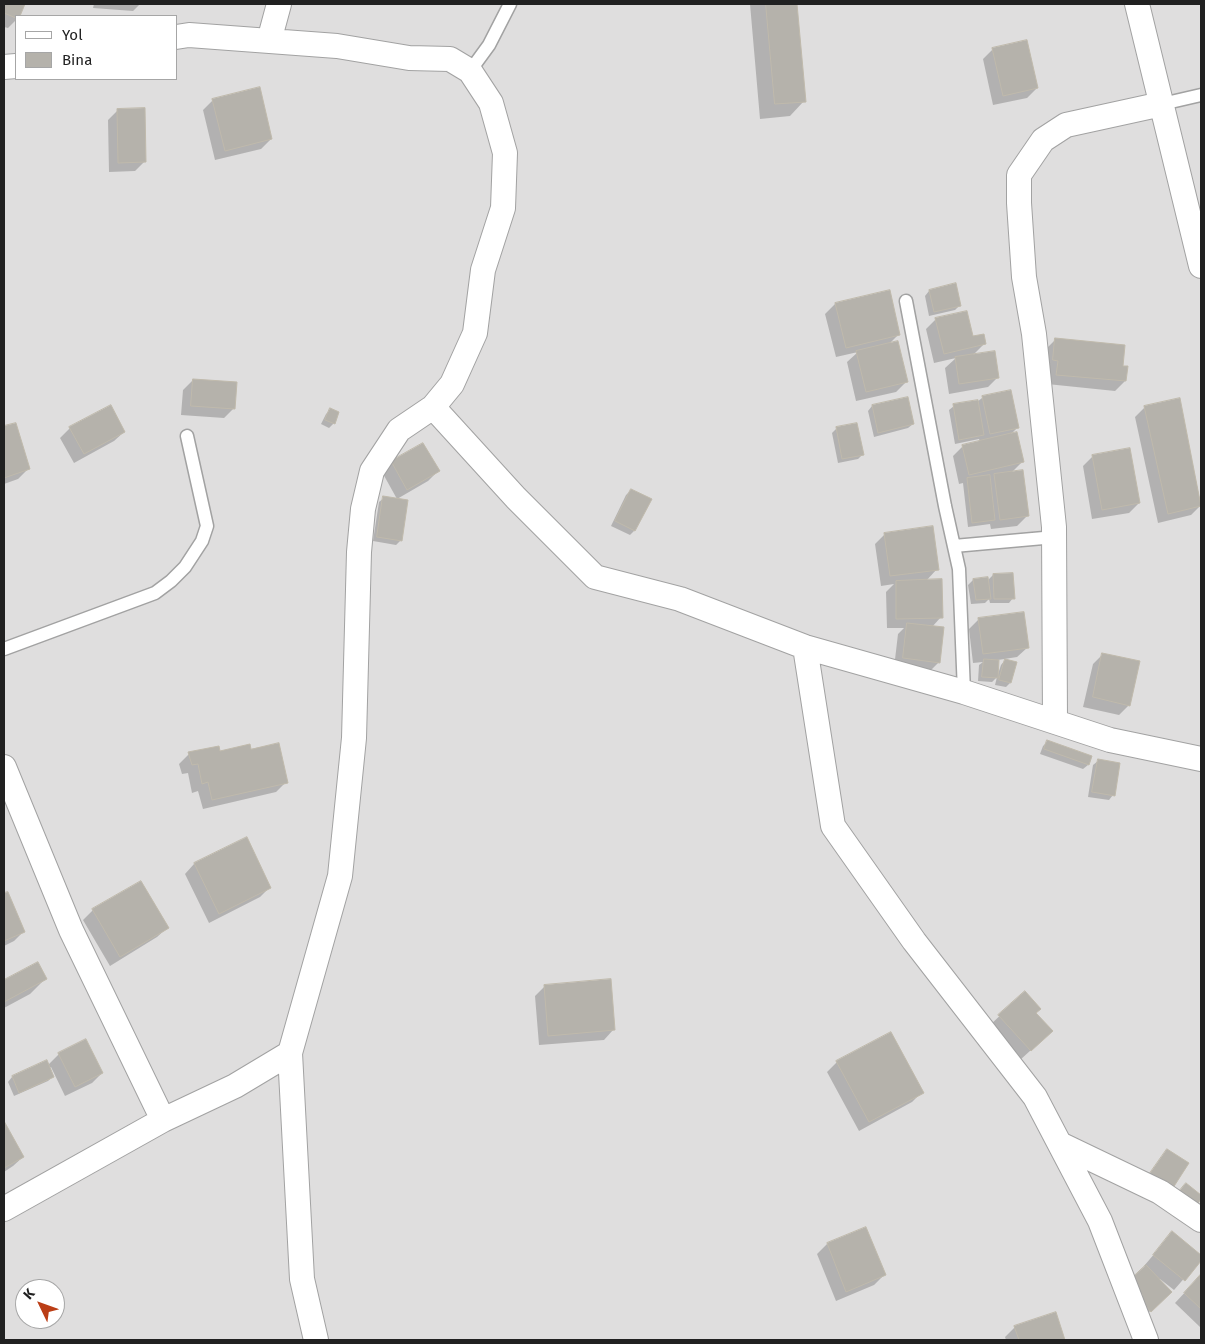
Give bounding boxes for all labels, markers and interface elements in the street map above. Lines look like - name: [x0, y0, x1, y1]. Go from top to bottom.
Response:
- legend: [15, 15, 178, 80]
- text: Yol: [62, 26, 83, 44]
- text: Bina: [62, 51, 92, 69]
- north arrow: [15, 1279, 65, 1329]
- text: K: [20, 1285, 39, 1303]

